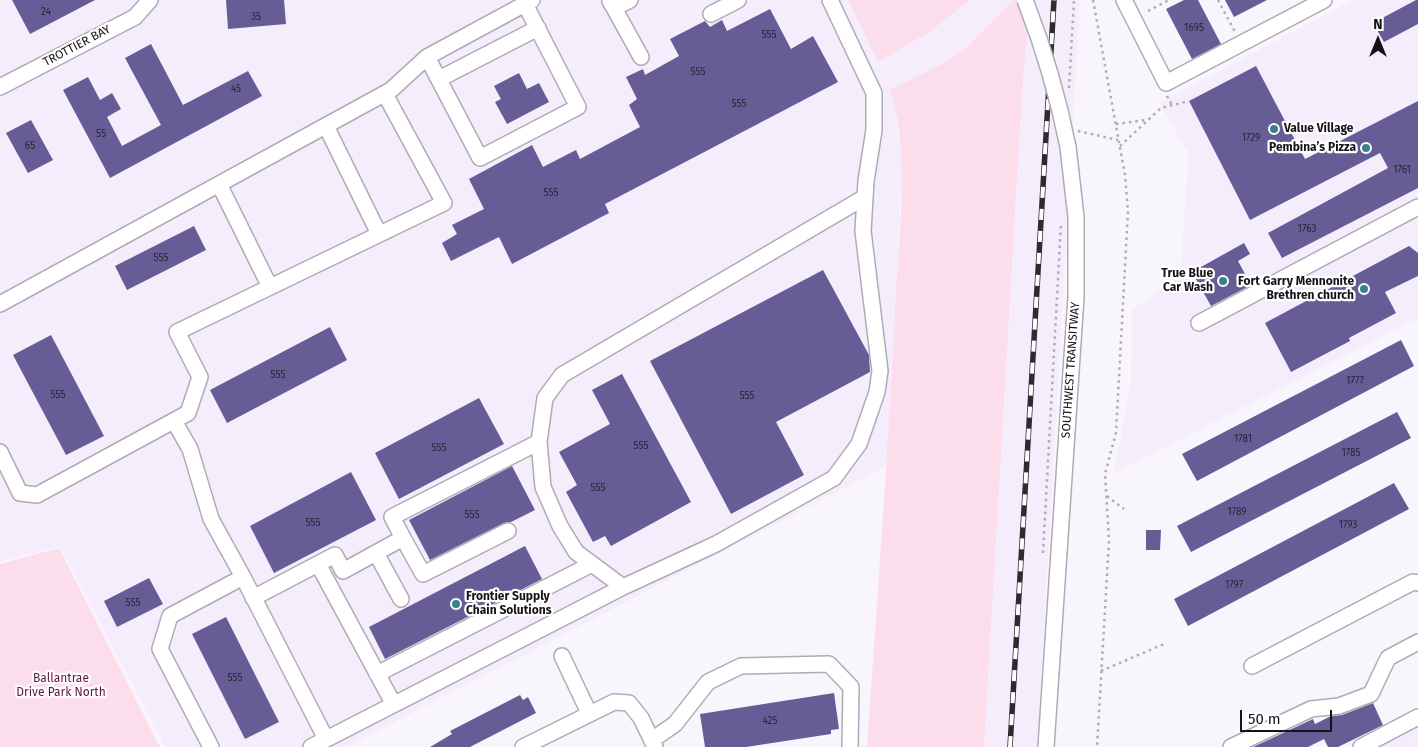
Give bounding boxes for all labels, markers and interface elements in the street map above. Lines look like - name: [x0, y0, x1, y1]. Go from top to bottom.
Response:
- house number: 24: [41, 6, 51, 18]
- house number: 35: [251, 11, 261, 23]
- north arrow: [1353, 15, 1403, 65]
- text: N: [1373, 16, 1383, 33]
- street label: TROTTIER BAY: [41, 22, 113, 70]
- house number: 1695: [1184, 22, 1204, 34]
- house number: 555: [762, 29, 776, 41]
- house number: 555: [691, 66, 705, 78]
- house number: 45: [231, 83, 241, 95]
- house number: 555: [732, 98, 746, 110]
- place label: Value Village: [1284, 122, 1353, 136]
- marker: Value Village: [1268, 123, 1280, 135]
- house number: 55: [96, 128, 106, 140]
- house number: 1729: [1242, 132, 1260, 144]
- house number: 65: [25, 140, 35, 152]
- place label: Pembina’s Pizza: [1269, 141, 1356, 155]
- marker: Pembina’s Pizza: [1360, 142, 1372, 154]
- house number: 1761: [1393, 164, 1411, 176]
- house number: 555: [544, 187, 558, 199]
- house number: 1763: [1298, 223, 1316, 235]
- house number: 555: [154, 252, 168, 264]
- place label: True Blue Car Wash: [1161, 267, 1213, 295]
- marker: True Blue Car Wash: [1217, 275, 1229, 287]
- place label: Fort Garry Mennonite Brethren church: [1238, 275, 1354, 303]
- marker: Fort Garry Mennonite Brethren church: [1358, 283, 1370, 295]
- street label: SOUTHWEST TRANSITWAY: [1059, 301, 1083, 439]
- house number: 555: [271, 369, 285, 381]
- house number: 1777: [1346, 375, 1364, 387]
- house number: 555: [51, 389, 65, 401]
- house number: 555: [740, 390, 754, 402]
- house number: 1781: [1234, 433, 1252, 445]
- house number: 555: [634, 440, 648, 452]
- house number: 555: [432, 442, 446, 454]
- house number: 1785: [1341, 447, 1361, 459]
- house number: 555: [591, 482, 605, 494]
- house number: 1789: [1227, 506, 1247, 518]
- house number: 555: [465, 509, 479, 521]
- house number: 555: [306, 517, 320, 529]
- house number: 1793: [1339, 519, 1357, 531]
- house number: 1797: [1225, 579, 1243, 591]
- place label: Frontier Supply Chain Solutions: [466, 590, 551, 618]
- house number: 555: [126, 597, 140, 609]
- marker: Frontier Supply Chain Solutions: [450, 598, 462, 610]
- park label: Ballantrae Drive Park North: [16, 672, 106, 700]
- house number: 555: [228, 672, 242, 684]
- scale bar: [1243, 700, 1336, 732]
- text: 50 m: [1248, 710, 1281, 728]
- house number: 425: [762, 715, 778, 727]

